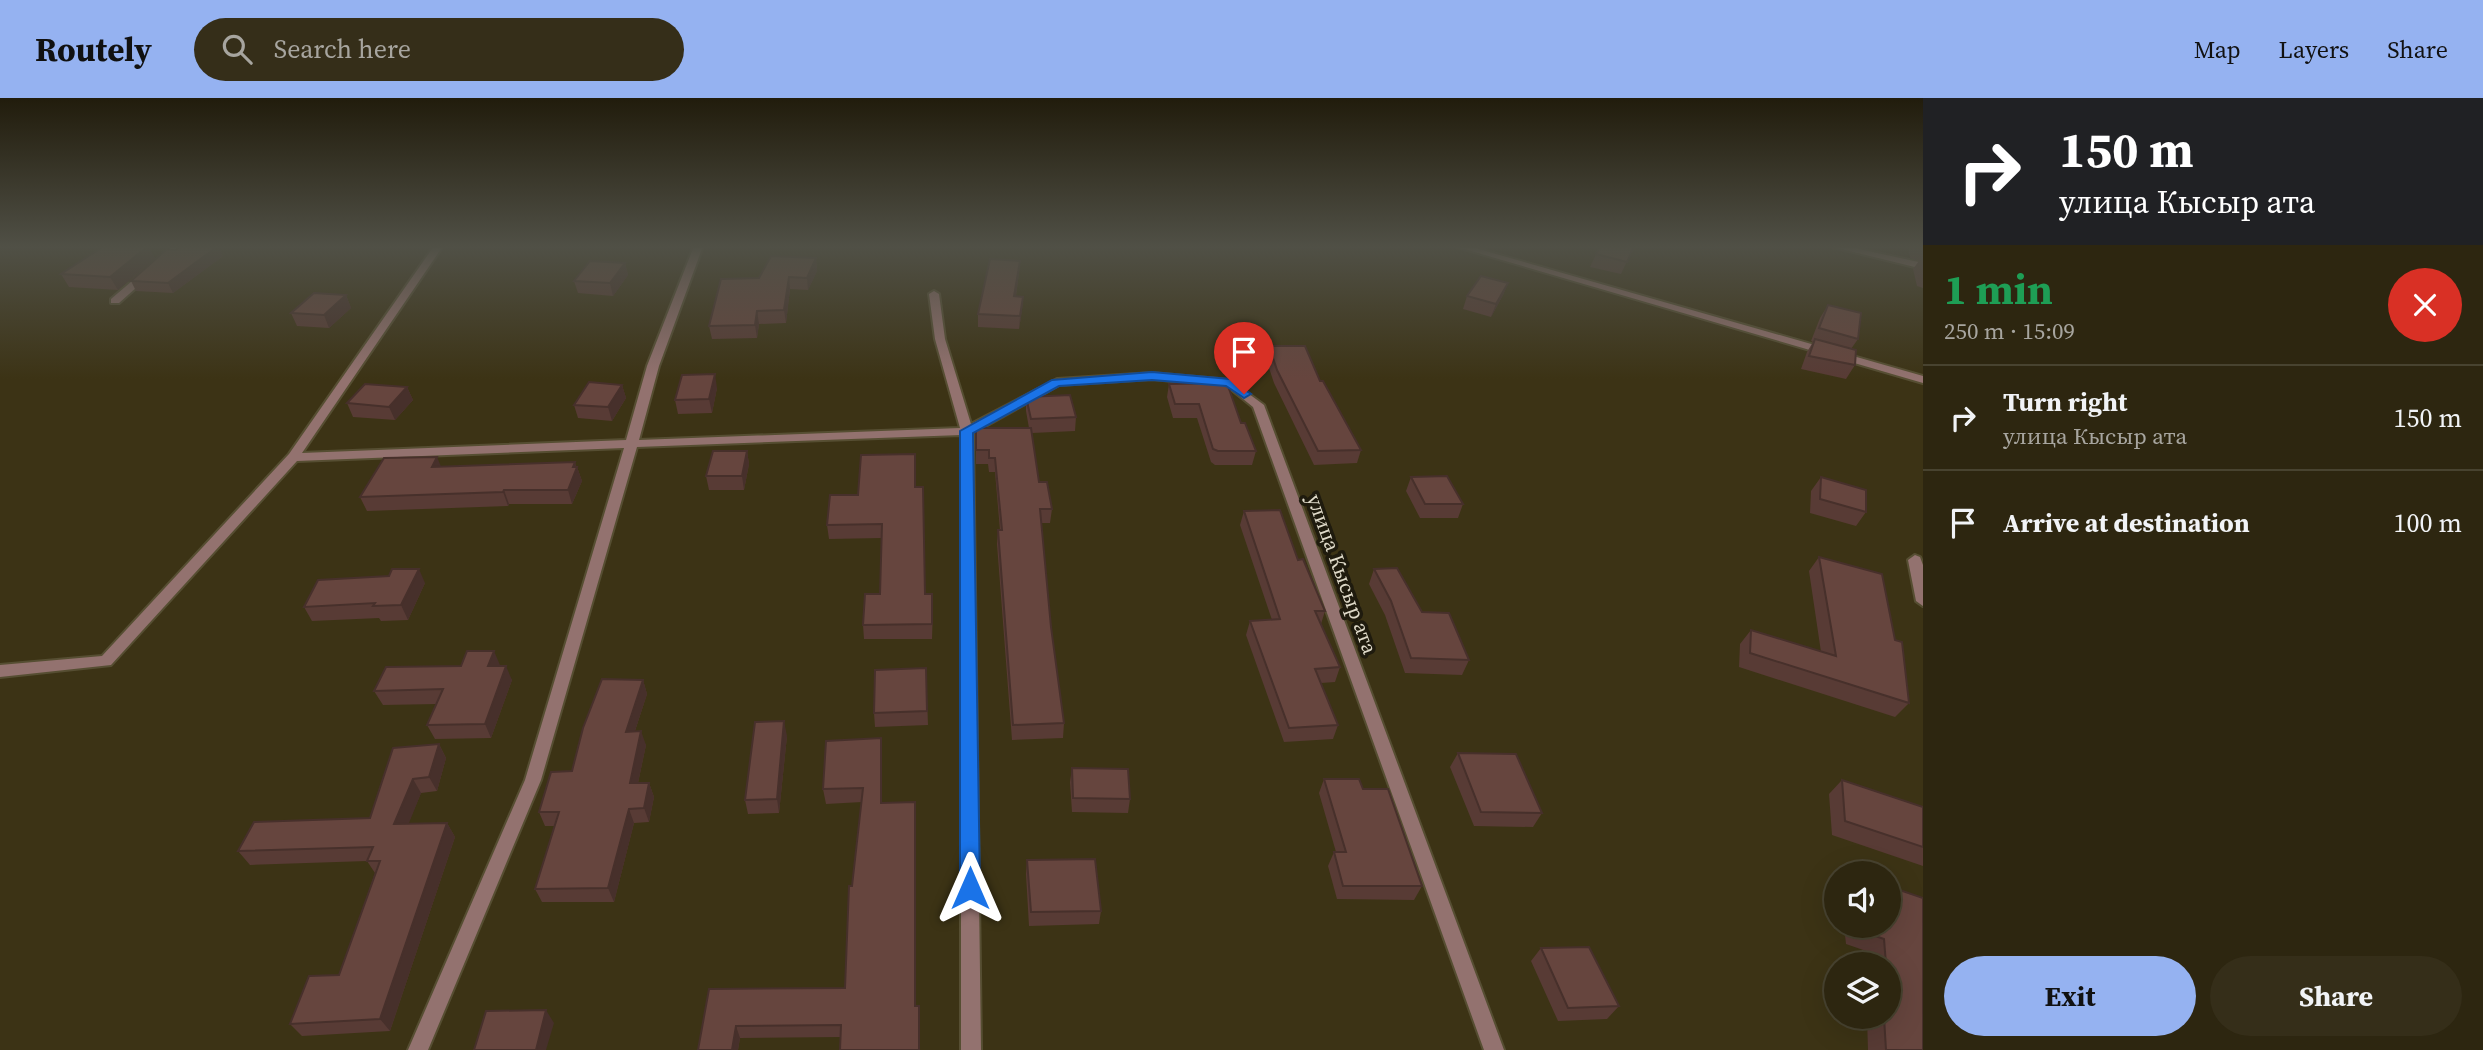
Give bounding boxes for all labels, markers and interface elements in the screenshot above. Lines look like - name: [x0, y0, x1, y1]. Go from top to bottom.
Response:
- search box: [194, 18, 684, 81]
- text: Routely: [35, 27, 152, 72]
- icon: search: [218, 30, 256, 68]
- text: Search here: [274, 31, 411, 67]
- text: Map: [2194, 33, 2241, 66]
- text: Layers: [2279, 33, 2349, 66]
- text: Share: [2387, 33, 2448, 66]
- text: 150 m: [2059, 116, 2194, 183]
- icon: right: [1944, 126, 2035, 217]
- text: улица Кысыр ата: [2059, 180, 2315, 224]
- text: 1 min: [1944, 260, 2053, 318]
- button: close: [2388, 268, 2462, 342]
- text: 250 m · 15:09: [1944, 315, 2075, 347]
- pin: [1214, 322, 1274, 394]
- icon: arrive: [1225, 333, 1263, 371]
- text: Turn right: [2003, 384, 2127, 420]
- icon: right: [1944, 399, 1982, 437]
- text: 150 m: [2394, 400, 2462, 436]
- text: улица Кысыр ата: [2003, 420, 2187, 452]
- street label: улица Кысыр ата: [1300, 490, 1385, 658]
- icon: arrive: [1944, 504, 1982, 542]
- text: Arrive at destination: [2003, 505, 2250, 541]
- text: 100 m: [2394, 505, 2462, 541]
- position arrow: [933, 851, 1007, 925]
- map controls: [1824, 861, 1901, 1029]
- button: sound: [1824, 861, 1901, 938]
- button: layers: [1824, 952, 1901, 1029]
- button: Exit: [1944, 956, 2196, 1036]
- button: Share: [2210, 956, 2462, 1036]

